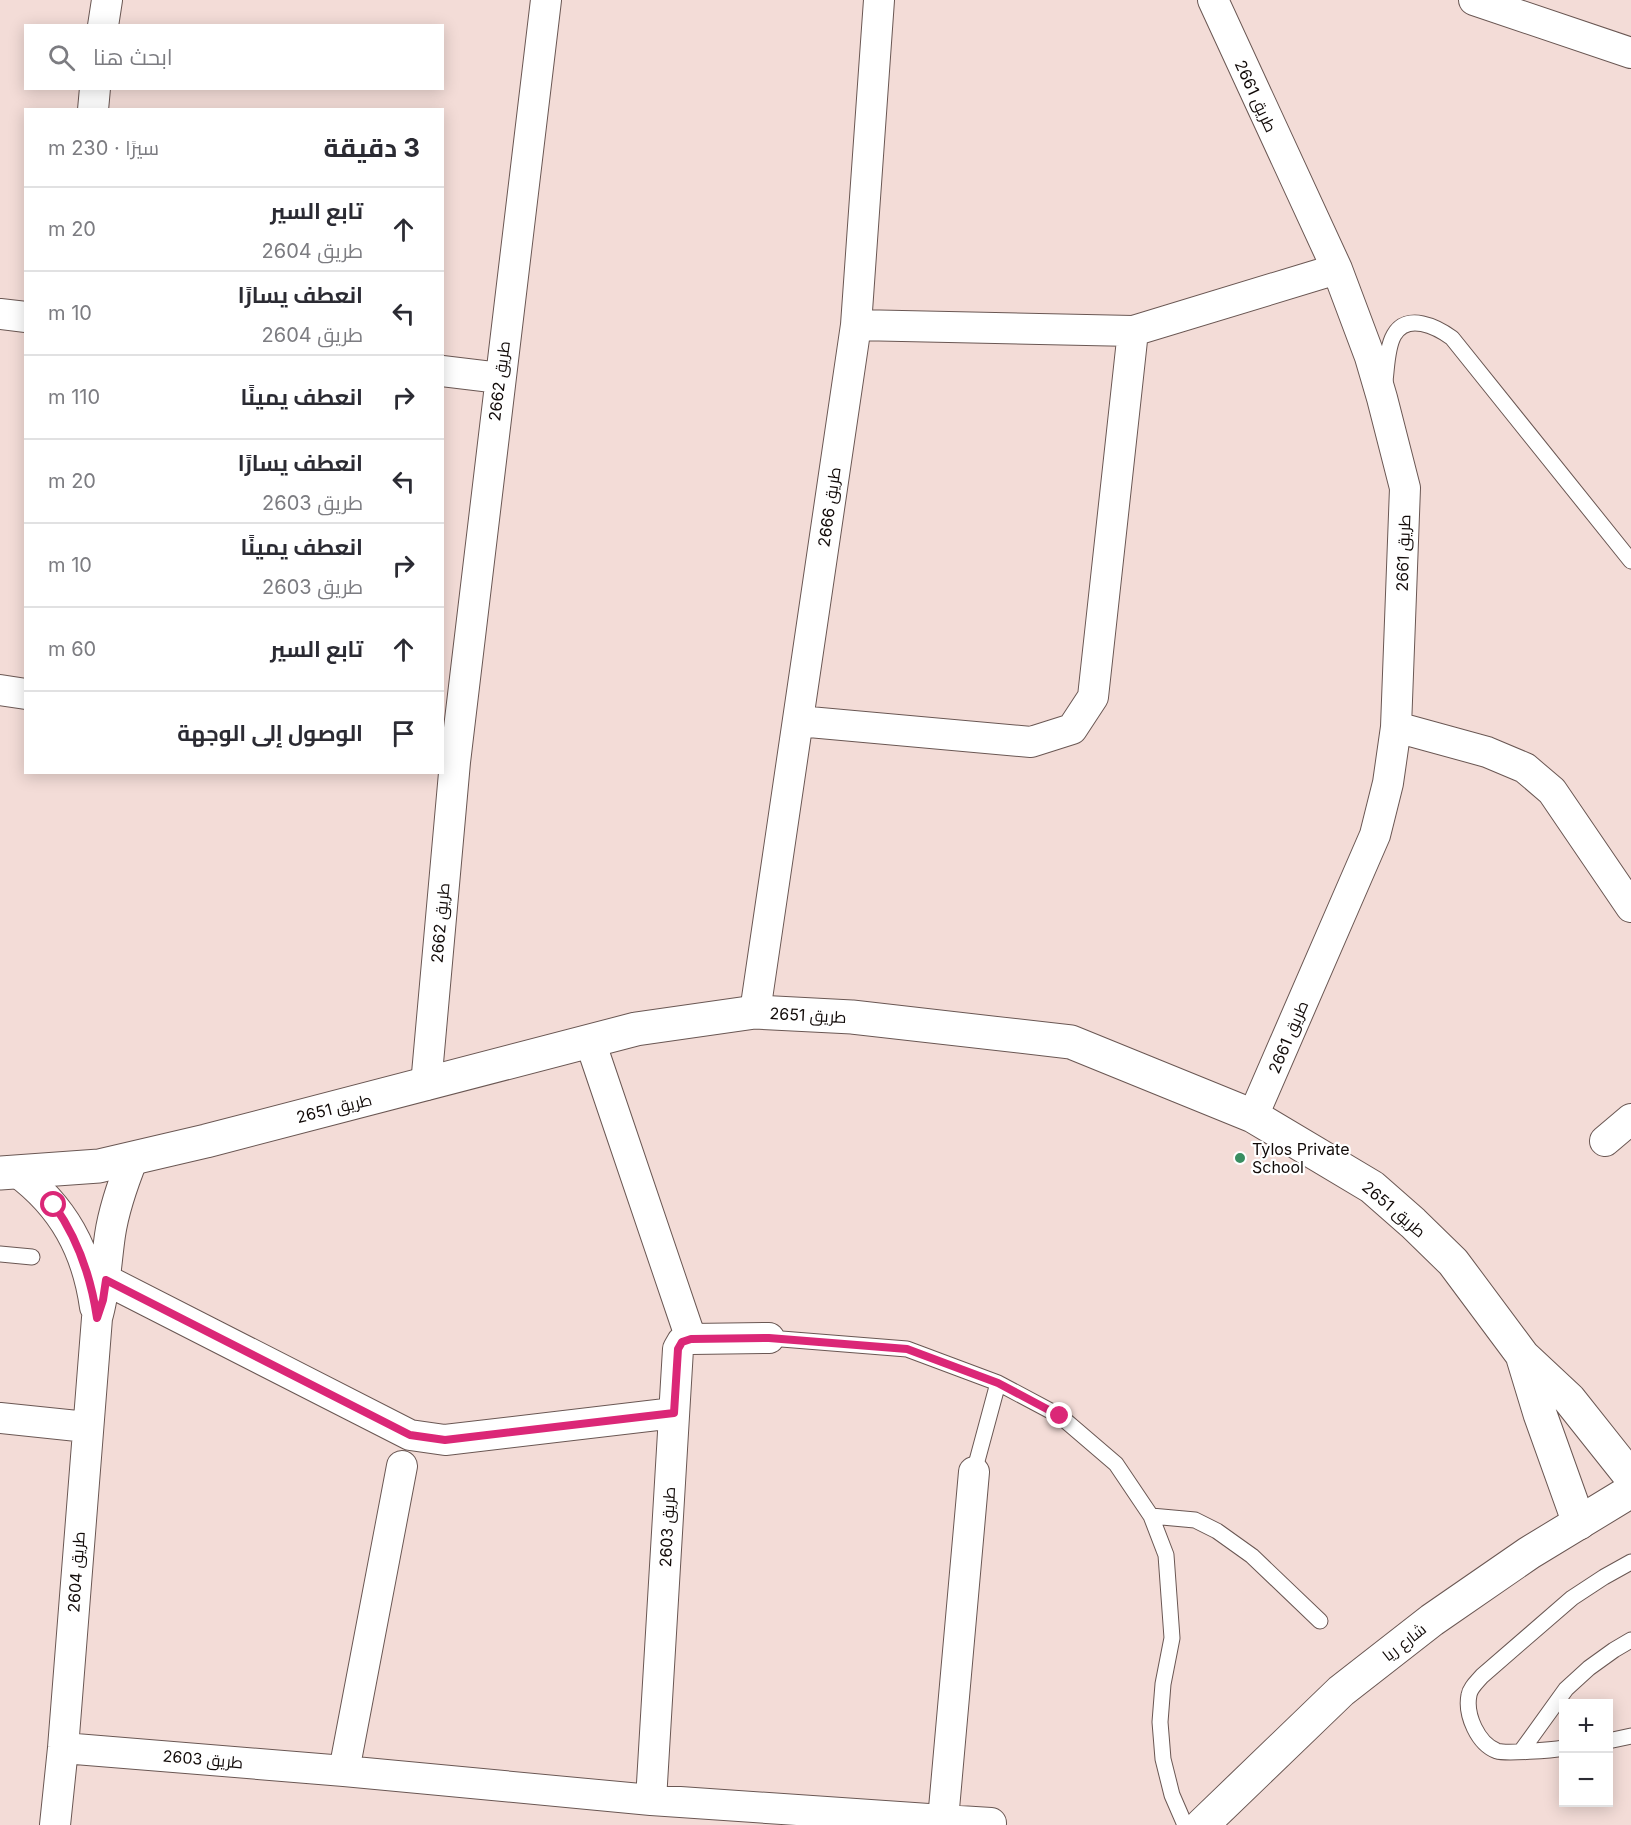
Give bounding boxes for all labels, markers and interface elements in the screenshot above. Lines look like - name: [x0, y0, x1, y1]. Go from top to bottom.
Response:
- search box: [24, 24, 444, 90]
- icon: search: [45, 41, 78, 74]
- text: ابحث هنا: [93, 44, 173, 70]
- street label: طريق 2661: [1230, 57, 1281, 136]
- text: 3 دقيقة: [324, 132, 420, 163]
- text: سيرًا · 230 m: [48, 136, 159, 160]
- text: تابع السير: [270, 198, 363, 224]
- icon: ahead: [387, 213, 420, 246]
- text: 20 m: [48, 217, 96, 241]
- text: طريق 2604: [262, 239, 363, 263]
- text: انعطف يسارًا: [238, 282, 363, 308]
- icon: left: [387, 297, 420, 330]
- text: 10 m: [48, 301, 92, 325]
- text: طريق 2604: [262, 323, 363, 347]
- street label: طريق 2662: [484, 340, 515, 422]
- icon: right: [387, 381, 420, 414]
- text: انعطف يمينًا: [241, 384, 363, 410]
- text: 110 m: [48, 385, 100, 409]
- text: انعطف يسارًا: [238, 450, 363, 476]
- icon: left: [387, 465, 420, 498]
- street label: طريق 2666: [813, 466, 846, 548]
- text: 20 m: [48, 469, 96, 493]
- text: طريق 2603: [262, 491, 363, 515]
- street label: طريق 2661: [1392, 514, 1415, 592]
- text: انعطف يمينًا: [241, 534, 363, 560]
- icon: right: [387, 549, 420, 582]
- text: 10 m: [48, 553, 92, 577]
- text: طريق 2603: [262, 575, 363, 599]
- icon: ahead: [387, 633, 420, 666]
- text: تابع السير: [270, 636, 363, 662]
- text: 60 m: [48, 637, 96, 661]
- icon: arrive: [387, 717, 420, 750]
- text: الوصول إلى الوجهة: [177, 720, 363, 746]
- street label: طريق 2662: [427, 882, 454, 964]
- street label: طريق 2661: [1264, 998, 1313, 1077]
- street label: طريق 2651: [769, 1003, 847, 1028]
- street label: طريق 2651: [294, 1089, 374, 1128]
- place label: Tylos Private School: [1252, 1139, 1349, 1177]
- marker: Tylos Private School: [1233, 1151, 1247, 1165]
- street label: طريق 2651: [1357, 1177, 1430, 1242]
- route start: [40, 1191, 66, 1217]
- route end: [1046, 1402, 1072, 1428]
- street label: طريق 2603: [655, 1486, 680, 1568]
- street label: طريق 2604: [63, 1531, 90, 1613]
- street label: شارع ريا: [1378, 1619, 1431, 1667]
- map controls: [1559, 1699, 1613, 1807]
- button: +: [1559, 1699, 1613, 1753]
- street label: طريق 2603: [162, 1746, 244, 1773]
- button: −: [1559, 1753, 1613, 1807]

